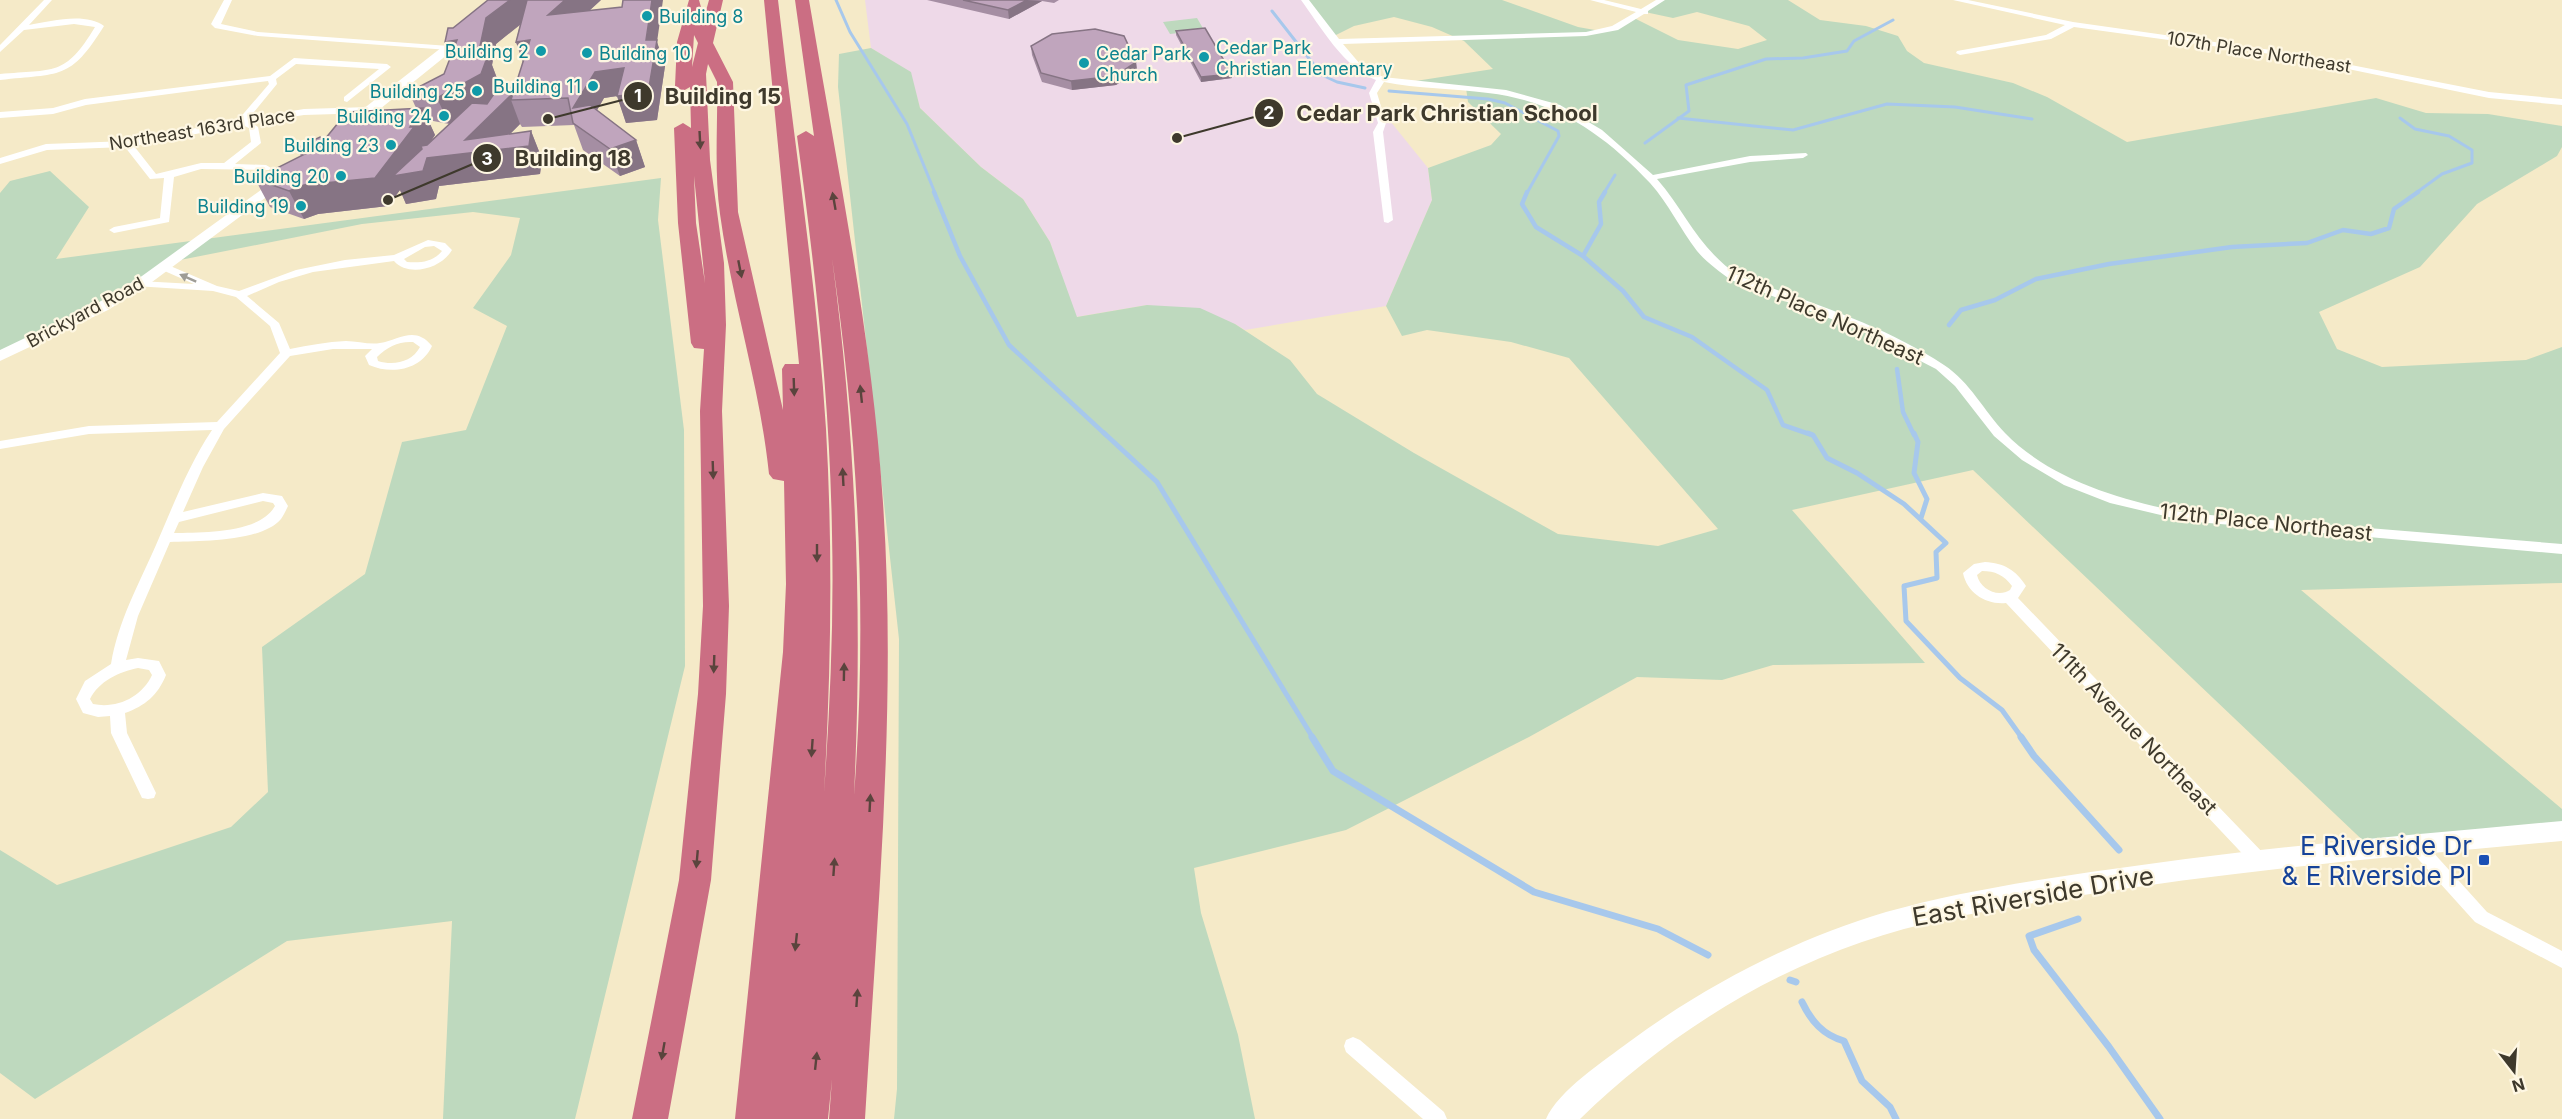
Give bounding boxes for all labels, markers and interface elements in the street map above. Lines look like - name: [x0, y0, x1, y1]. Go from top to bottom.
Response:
- place label: Building 8: [659, 6, 743, 27]
- marker: Building 8: [640, 9, 654, 23]
- street label: 107th Place Northeast: [2165, 27, 2353, 77]
- place label: Cedar Park Christian Elementary: [1216, 37, 1393, 79]
- place label: Building 2: [445, 41, 529, 62]
- place label: Building 10: [599, 43, 691, 64]
- place label: Cedar Park Church: [1096, 43, 1191, 85]
- marker: Building 2: [534, 44, 548, 58]
- marker: Building 10: [580, 46, 594, 60]
- marker: Cedar Park Christian Elementary: [1197, 50, 1211, 64]
- marker: Cedar Park Church: [1077, 56, 1091, 70]
- place label: Building 11: [493, 76, 581, 97]
- callout: Building 15: [623, 76, 793, 116]
- marker: Building 11: [586, 79, 600, 93]
- place label: Building 25: [370, 81, 465, 102]
- text: Building 15: [665, 83, 781, 109]
- marker: Building 25: [470, 84, 484, 98]
- text: 1: [634, 85, 642, 106]
- callout: Cedar Park Christian School: [1254, 93, 1609, 133]
- text: Cedar Park Christian School: [1296, 100, 1598, 126]
- text: 2: [1263, 102, 1275, 123]
- street label: Northeast 163rd Place: [107, 104, 297, 154]
- place label: Building 24: [336, 106, 432, 127]
- marker: Building 24: [437, 109, 451, 123]
- one-way arrow: [695, 131, 704, 150]
- place label: Building 23: [284, 135, 379, 156]
- marker: Building 23: [384, 138, 398, 152]
- callout: Building 18: [472, 138, 643, 178]
- text: Building 18: [515, 145, 631, 171]
- text: 3: [481, 148, 493, 169]
- place label: Building 20: [233, 166, 329, 187]
- marker: Building 20: [334, 169, 348, 183]
- one-way arrow: [829, 191, 838, 210]
- place label: Building 19: [197, 196, 289, 217]
- marker: Building 19: [294, 199, 308, 213]
- one-way arrow: [736, 260, 745, 279]
- street label: 112th Place Northeast: [1722, 260, 1928, 370]
- street label: Brickyard Road: [23, 272, 147, 352]
- one-way arrow: [180, 273, 197, 282]
- one-way arrow: [789, 378, 798, 397]
- one-way arrow: [856, 384, 866, 403]
- one-way arrow: [708, 460, 718, 479]
- one-way arrow: [838, 467, 847, 486]
- street label: 112th Place Northeast: [2158, 498, 2374, 546]
- one-way arrow: [813, 543, 822, 562]
- street label: 111th Avenue Northeast: [2045, 638, 2223, 820]
- one-way arrow: [709, 655, 718, 674]
- one-way arrow: [839, 662, 849, 681]
- one-way arrow: [807, 738, 816, 757]
- one-way arrow: [865, 794, 874, 813]
- place label: E Riverside Dr & E Riverside Pl: [2282, 830, 2472, 891]
- one-way arrow: [692, 849, 702, 868]
- marker: E Riverside Dr & E Riverside Pl: [2477, 853, 2491, 867]
- one-way arrow: [829, 857, 839, 876]
- street label: East Riverside Drive: [1910, 859, 2156, 933]
- one-way arrow: [791, 933, 801, 952]
- one-way arrow: [853, 988, 862, 1007]
- one-way arrow: [658, 1041, 667, 1060]
- north arrow: [2484, 1041, 2544, 1101]
- one-way arrow: [811, 1051, 821, 1070]
- text: N: [2510, 1074, 2527, 1097]

